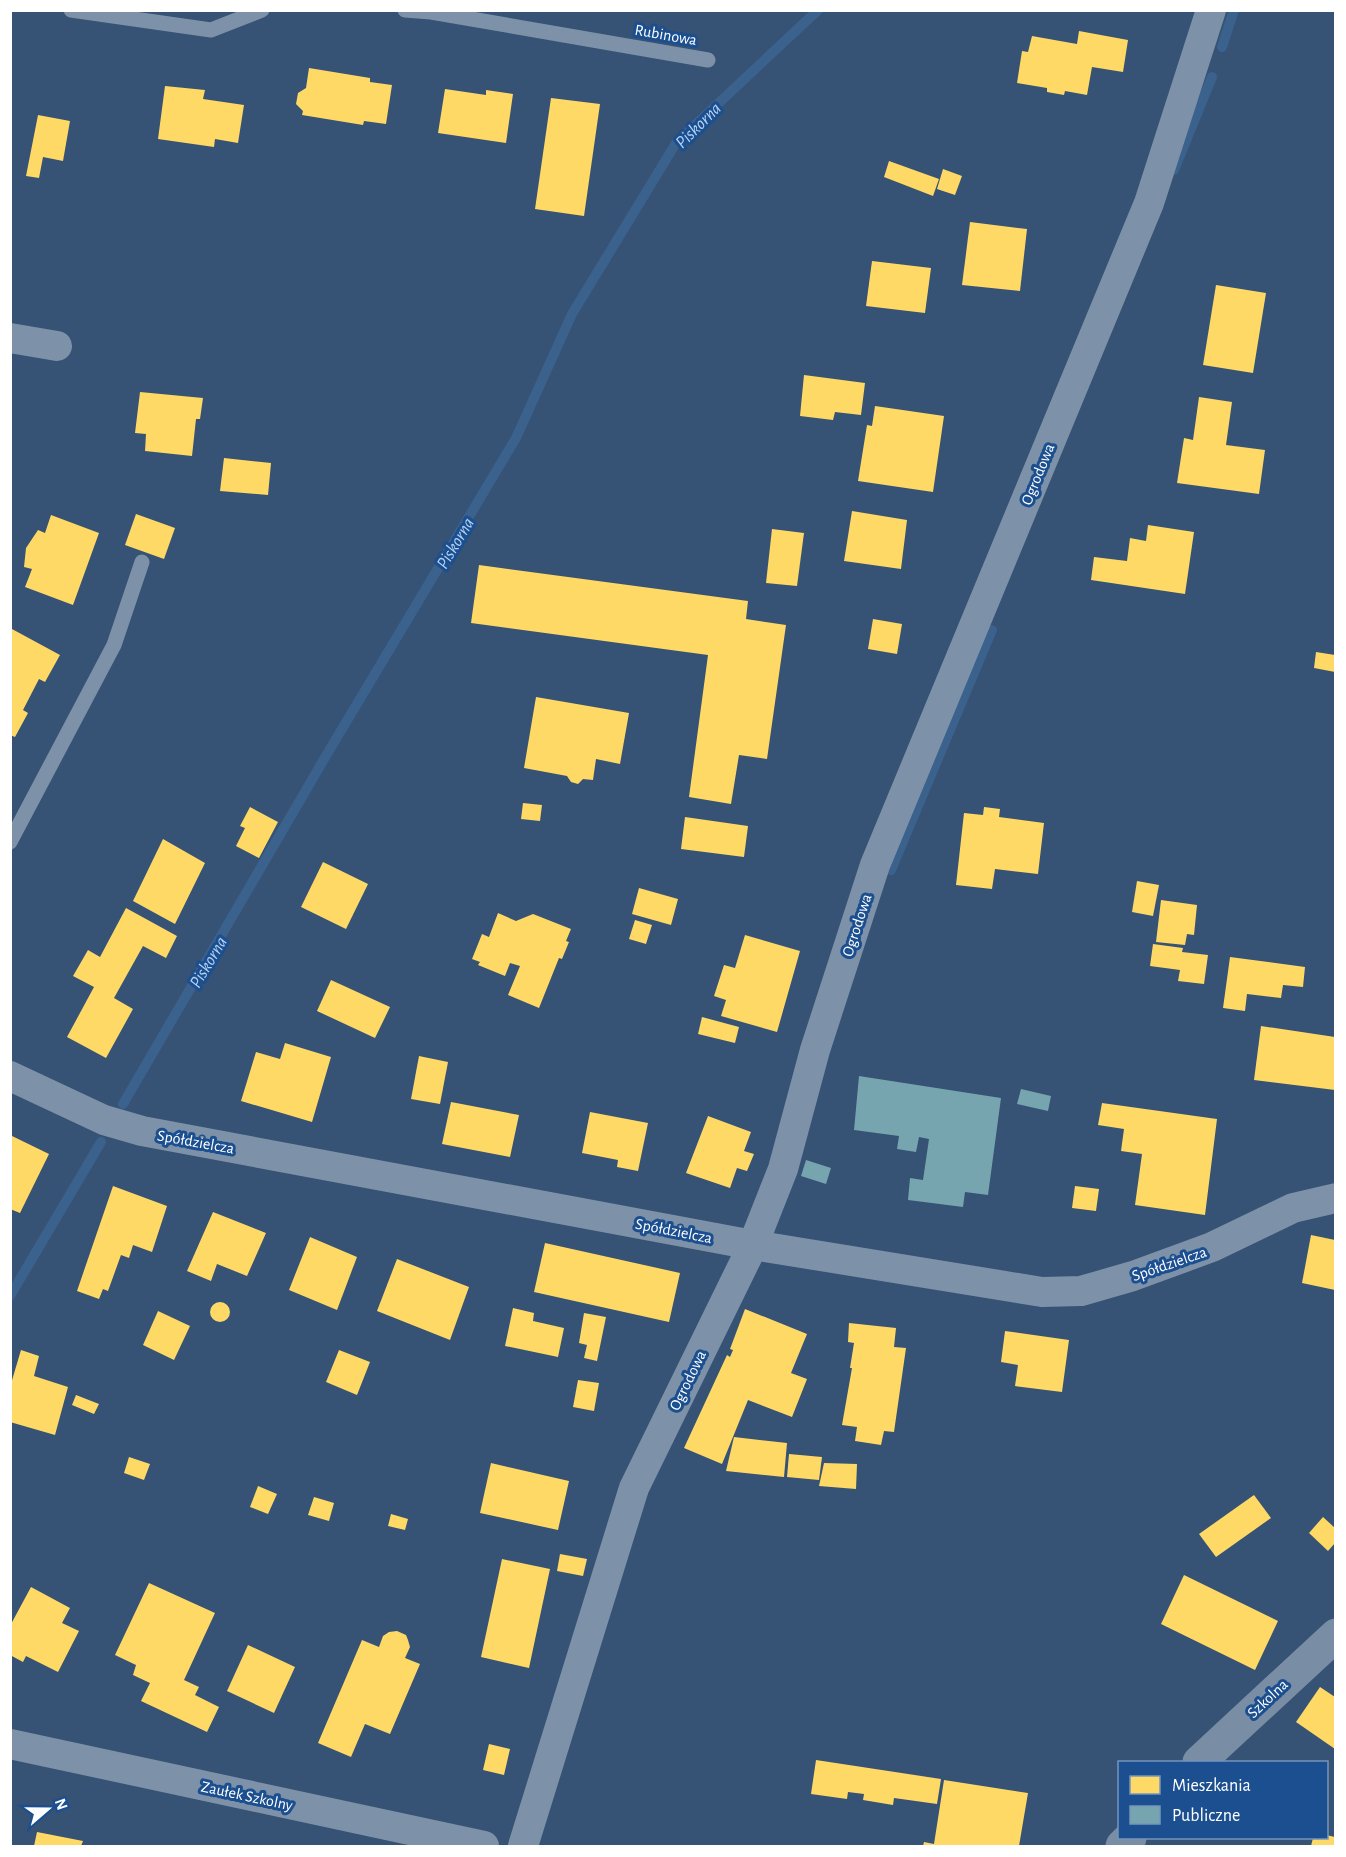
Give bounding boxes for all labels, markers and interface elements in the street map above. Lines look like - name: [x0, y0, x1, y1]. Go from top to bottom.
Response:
- street label: Rubinowa: [634, 22, 698, 48]
- water label: Piskorna: [672, 99, 725, 152]
- street label: Ogrodowa: [1018, 441, 1057, 507]
- water label: Piskorna: [434, 515, 478, 572]
- street label: Ogrodowa: [839, 892, 875, 959]
- water label: Piskorna: [187, 934, 231, 991]
- street label: Spółdzielcza: [156, 1127, 236, 1157]
- street label: Spółdzielcza: [634, 1216, 714, 1246]
- street label: Spółdzielcza: [1130, 1244, 1209, 1284]
- street label: Ogrodowa: [667, 1348, 709, 1413]
- street label: Szkolna: [1244, 1676, 1291, 1721]
- legend: [1118, 1761, 1328, 1839]
- text: Mieszkania: [1172, 1777, 1251, 1795]
- street label: Zaułek Szkolny: [199, 1778, 294, 1815]
- north arrow: [18, 1779, 78, 1839]
- text: N: [52, 1796, 71, 1812]
- text: Publiczne: [1172, 1807, 1240, 1825]

